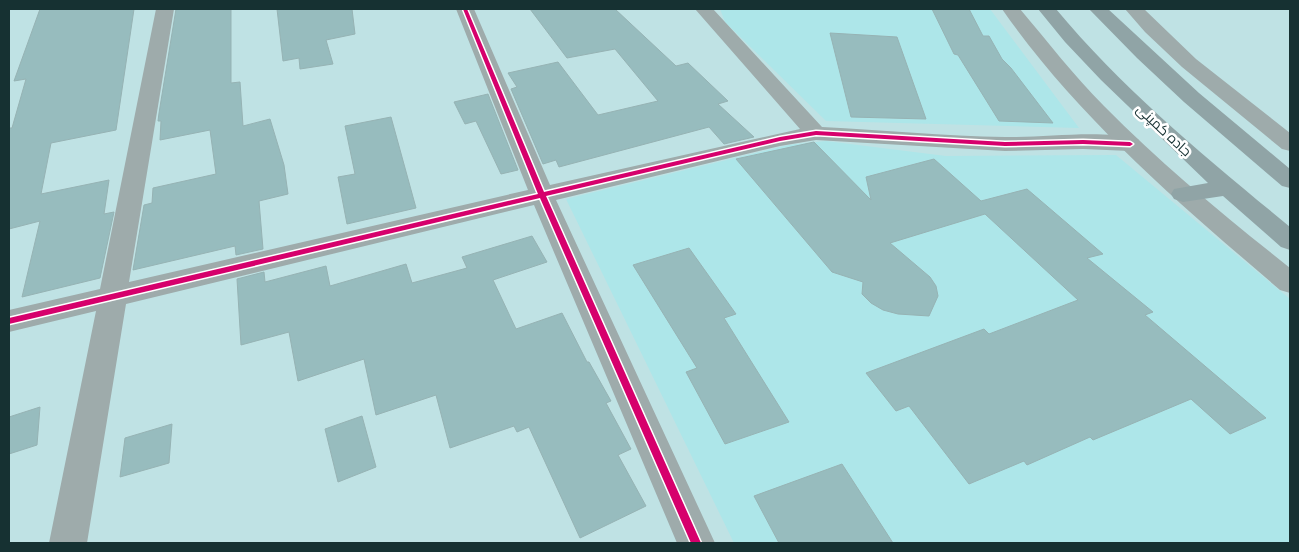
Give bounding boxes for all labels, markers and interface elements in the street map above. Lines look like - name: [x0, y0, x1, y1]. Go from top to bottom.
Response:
- street label: جاده کمپنی: [1132, 100, 1195, 161]

